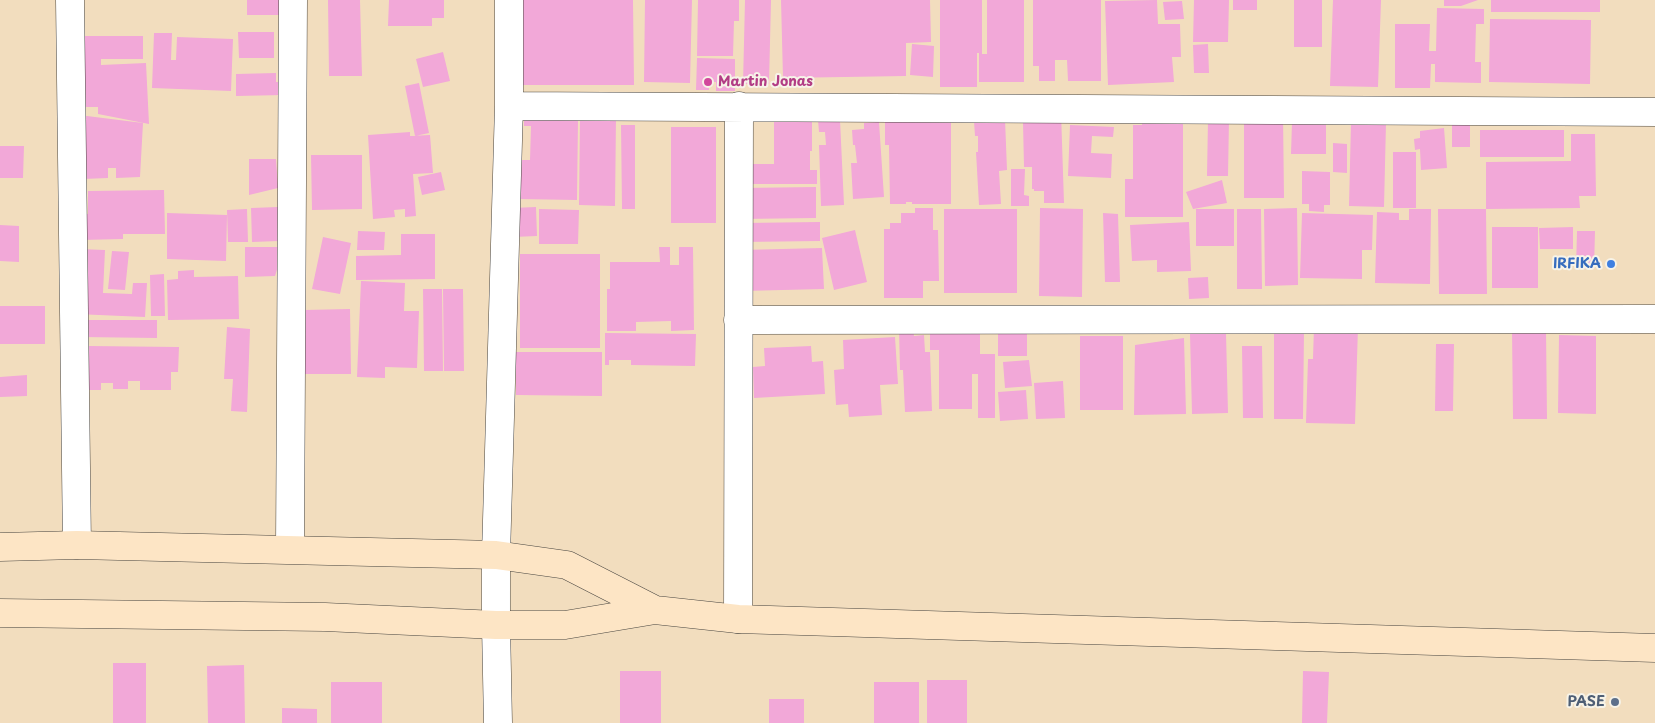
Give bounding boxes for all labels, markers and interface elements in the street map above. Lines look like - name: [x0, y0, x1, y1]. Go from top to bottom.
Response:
- place label: Martin Jonas: [718, 74, 813, 90]
- marker: Martin Jonas: [702, 76, 714, 88]
- place label: IRFIKA: [1553, 256, 1601, 272]
- marker: IRFIKA: [1605, 258, 1617, 270]
- place label: PASE: [1568, 694, 1605, 710]
- marker: PASE: [1609, 696, 1621, 708]

